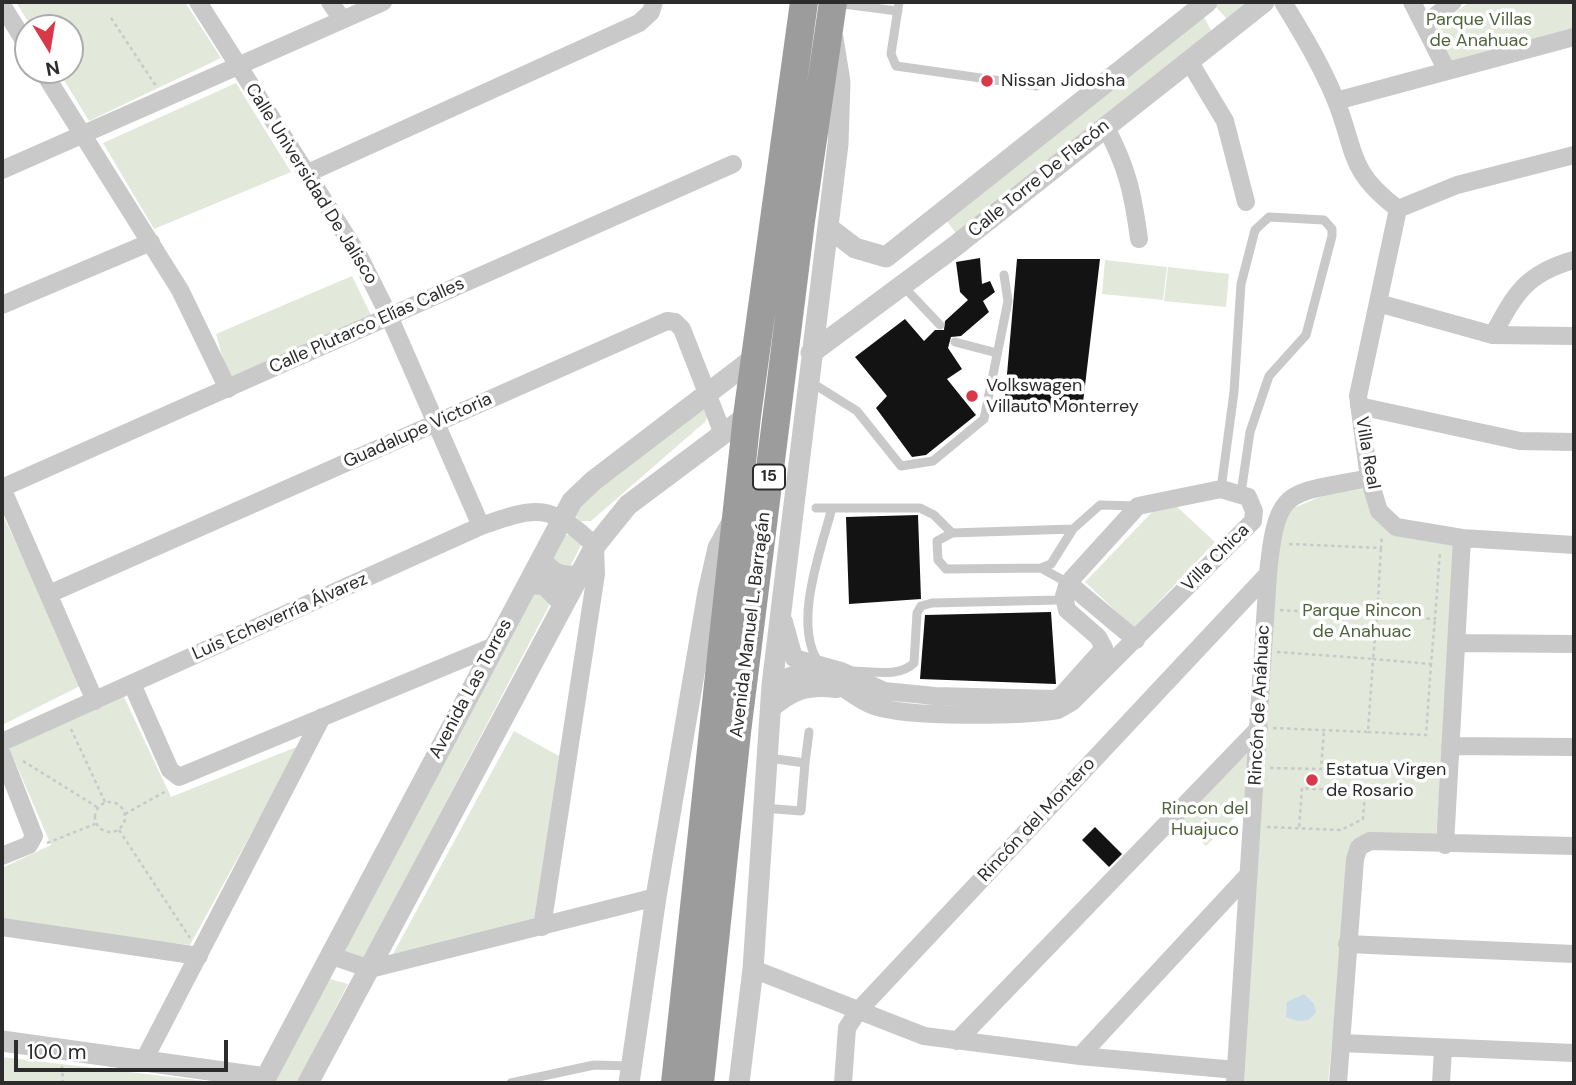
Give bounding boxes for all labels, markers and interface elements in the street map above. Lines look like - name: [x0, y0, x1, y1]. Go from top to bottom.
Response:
- park label: Parque Villas de Anahuac: [1426, 9, 1532, 52]
- north arrow: [14, 14, 84, 84]
- text: N: [44, 55, 62, 82]
- place label: Nissan Jidosha: [1001, 70, 1125, 92]
- marker: Nissan Jidosha: [979, 73, 995, 89]
- street label: Calle Universidad De Jalisco: [240, 79, 382, 289]
- street label: Calle Torre De Flacón: [964, 116, 1114, 242]
- street label: Calle Plutarco Elías Calles: [266, 273, 468, 379]
- place label: Volkswagen Villauto Monterrey: [986, 375, 1139, 418]
- marker: Volkswagen Villauto Monterrey: [964, 388, 980, 404]
- street label: Guadalupe Victoria: [340, 389, 496, 473]
- street label: Villa Real: [1350, 415, 1384, 491]
- road number: 15: [753, 464, 785, 490]
- street label: Avenida Manuel L. Barragán: [726, 511, 776, 739]
- street label: Villa Chica: [1178, 520, 1254, 596]
- street label: Luis Echeverría Álvarez: [189, 569, 371, 665]
- park label: Parque Rincon de Anahuac: [1302, 600, 1422, 642]
- street label: Avenida Las Torres: [425, 615, 517, 763]
- street label: Rincón de Anáhuac: [1245, 624, 1275, 786]
- street label: Rincón del Montero: [974, 753, 1100, 887]
- place label: Estatua Virgen de Rosario: [1326, 759, 1446, 802]
- marker: Estatua Virgen de Rosario: [1304, 772, 1320, 788]
- park label: Rincon del Huajuco: [1162, 798, 1248, 840]
- scale bar: [18, 1026, 231, 1070]
- text: 100 m: [27, 1038, 87, 1066]

